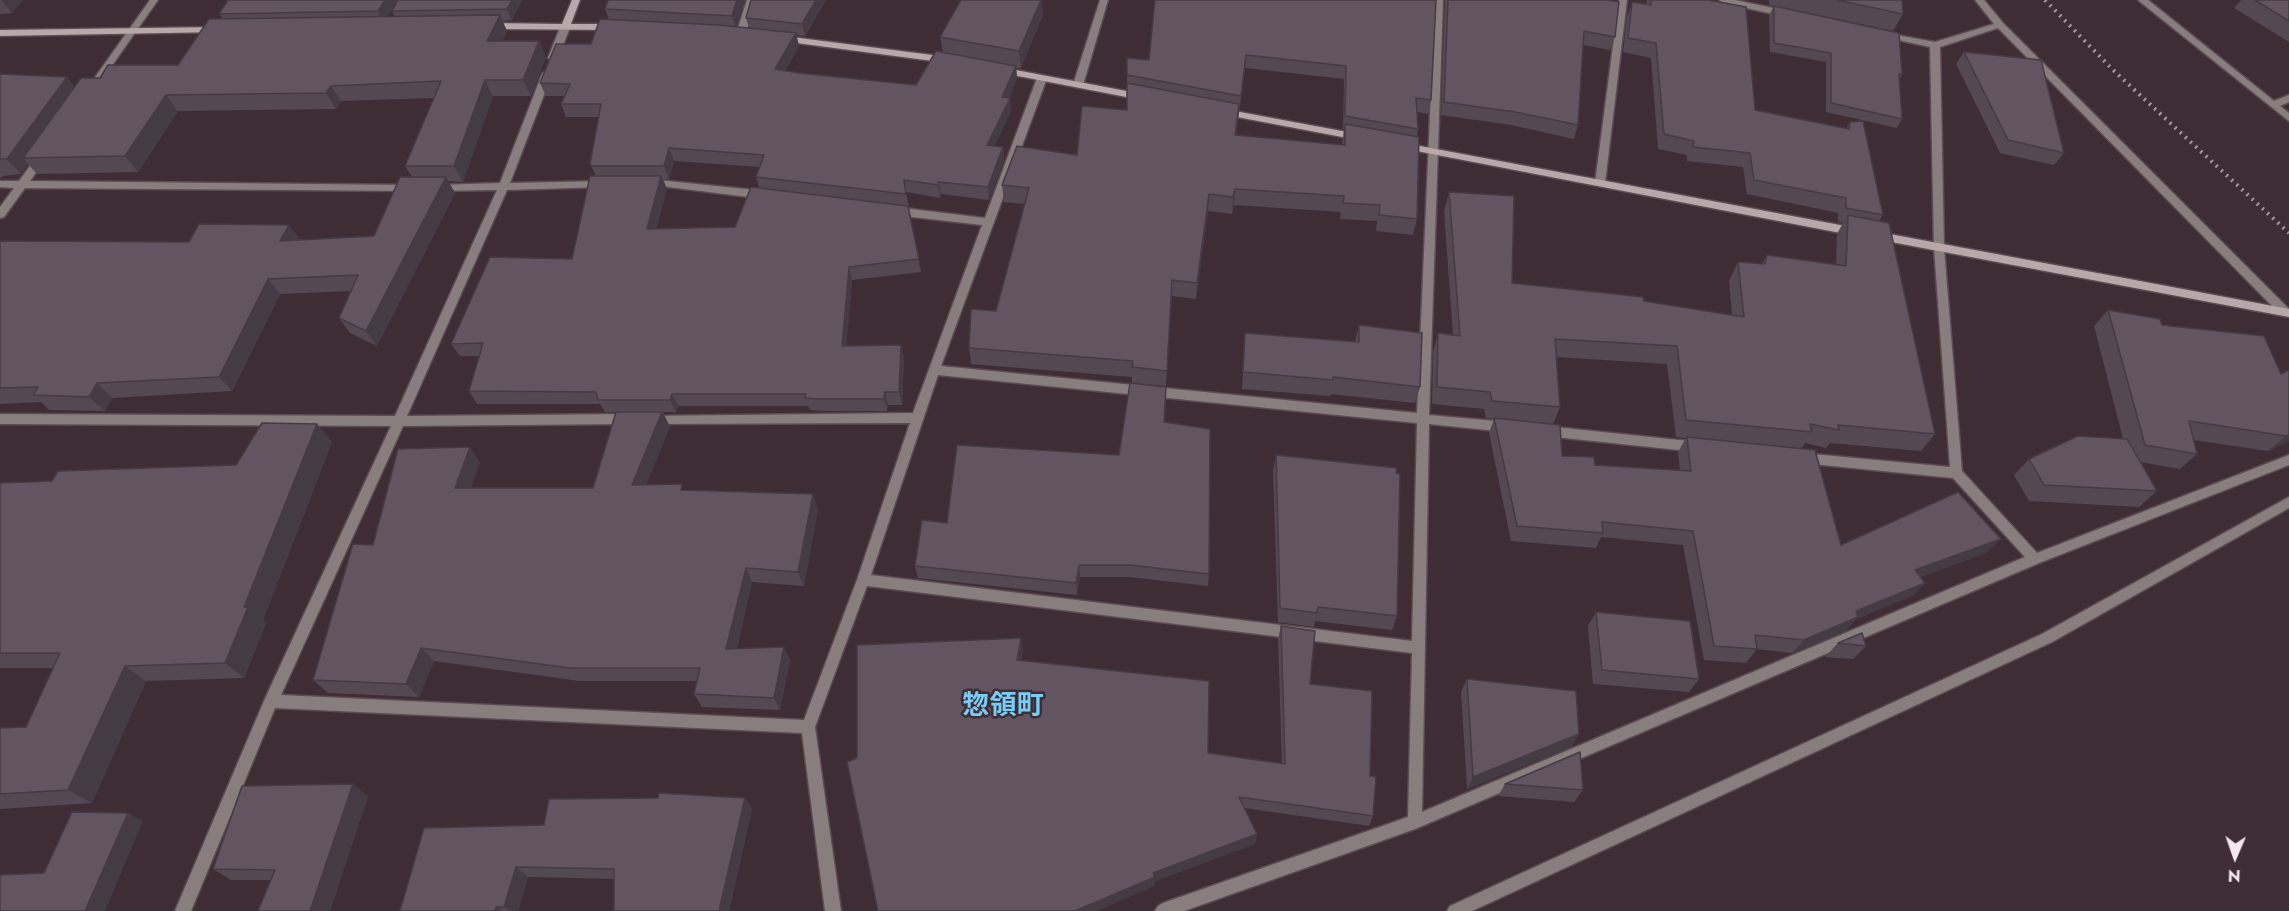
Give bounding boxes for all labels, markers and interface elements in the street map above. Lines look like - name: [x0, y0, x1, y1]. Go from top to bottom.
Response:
- district label: 惣領町: [963, 691, 1043, 723]
- north arrow: [2205, 827, 2265, 887]
- text: N: [2228, 864, 2241, 887]

